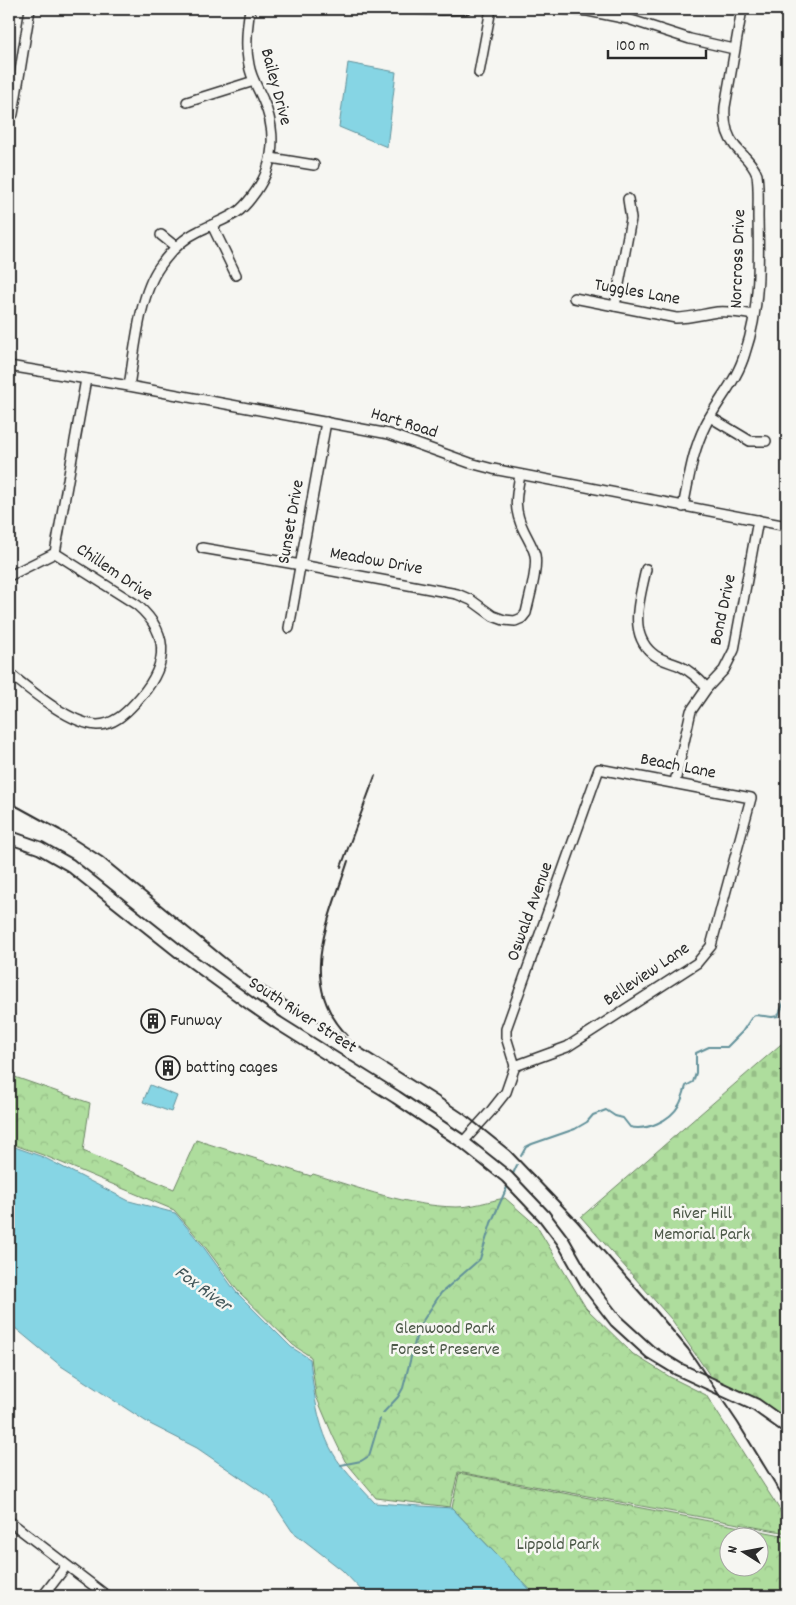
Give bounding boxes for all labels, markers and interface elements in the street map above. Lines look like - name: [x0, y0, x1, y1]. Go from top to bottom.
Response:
- scale bar: [608, 28, 706, 60]
- text: 100 m: [616, 36, 649, 58]
- street label: Bailey Drive: [253, 46, 297, 128]
- street label: Norcross Drive: [725, 209, 753, 309]
- street label: Tuggles Lane: [592, 273, 682, 313]
- street label: Hart Road: [367, 402, 441, 446]
- street label: Sunset Drive: [272, 478, 312, 566]
- street label: Chillem Drive: [70, 538, 158, 608]
- street label: Meadow Drive: [328, 542, 424, 582]
- street label: Bond Drive: [704, 572, 744, 648]
- street label: Beach Lane: [638, 747, 718, 787]
- street label: Oswald Avenue: [501, 859, 561, 965]
- street label: Belleview Lane: [599, 937, 695, 1013]
- street label: South River Street: [243, 972, 361, 1061]
- building icon: Funway: [140, 1008, 166, 1034]
- place label: Funway: [170, 1009, 222, 1034]
- building icon: batting cages: [155, 1055, 181, 1081]
- place label: batting cages: [186, 1056, 278, 1081]
- park label: River Hill Memorial Park: [654, 1202, 750, 1248]
- water label: Fox River: [168, 1260, 238, 1321]
- park label: Glenwood Park Forest Preserve: [390, 1317, 500, 1363]
- north arrow: [718, 1528, 768, 1578]
- park label: Lippold Park: [517, 1533, 599, 1558]
- text: N: [723, 1545, 744, 1555]

